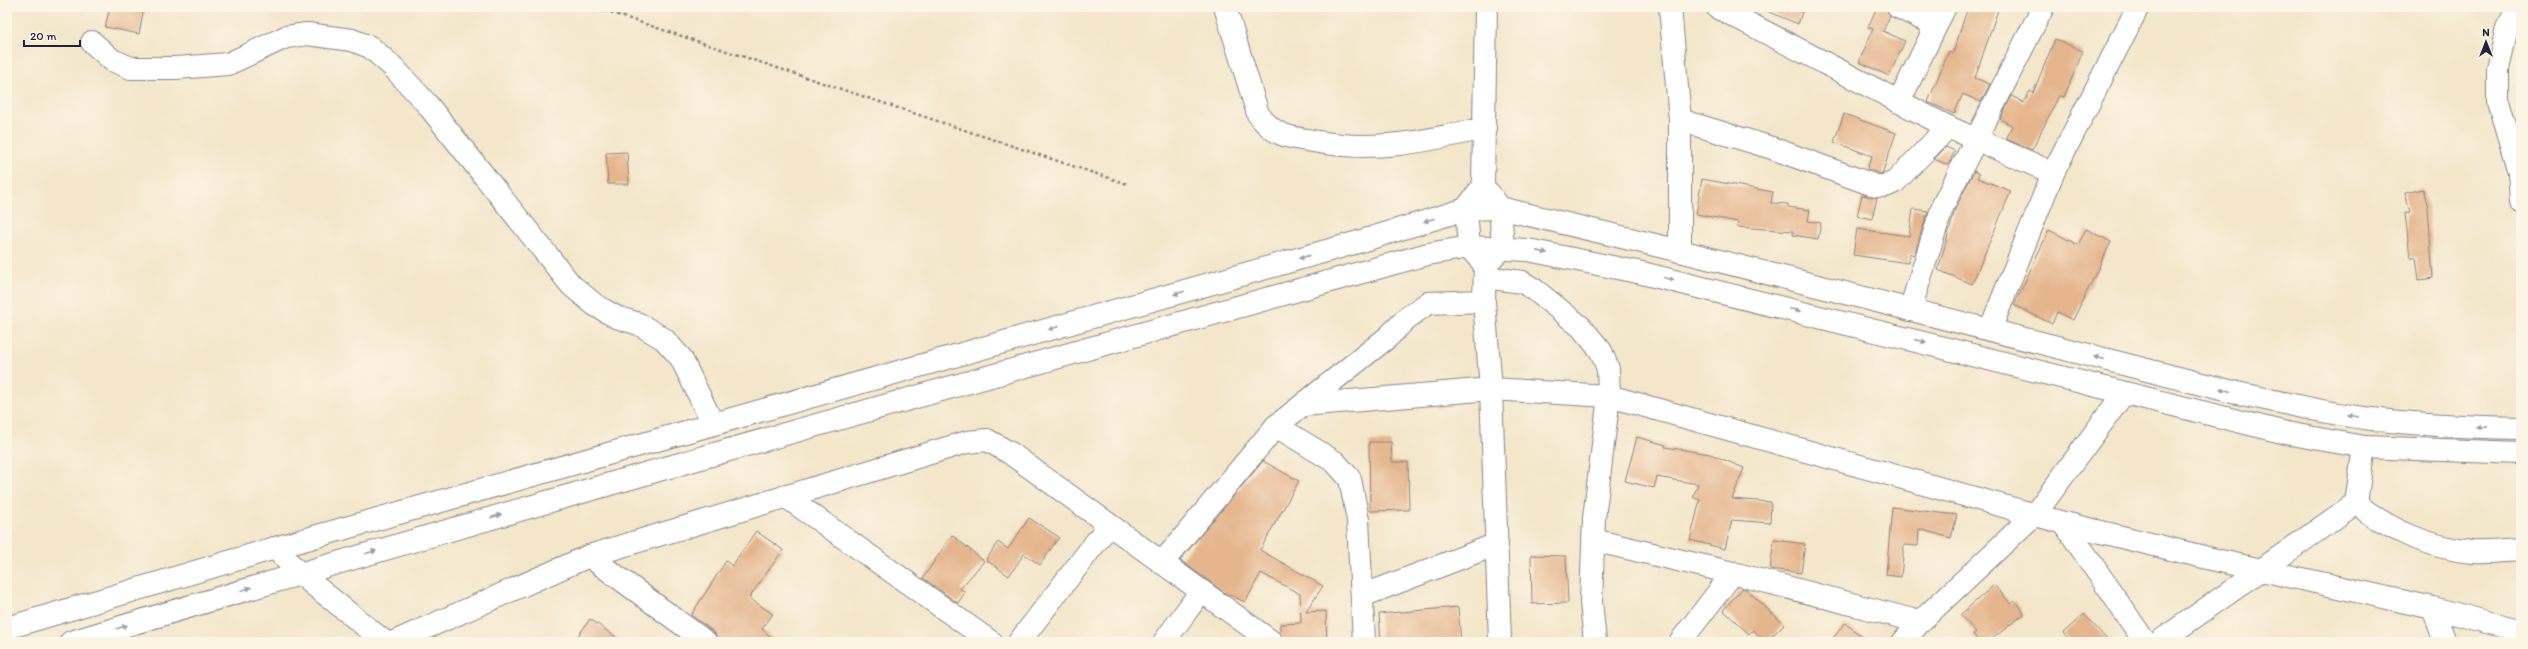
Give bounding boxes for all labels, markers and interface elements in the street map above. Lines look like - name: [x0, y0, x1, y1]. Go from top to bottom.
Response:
- scale bar: [24, 22, 80, 48]
- north arrow: [2466, 22, 2506, 62]
- text: N: [2482, 26, 2490, 39]
- text: 20 m: [30, 29, 57, 43]
- one-way arrow: [1422, 217, 1434, 223]
- one-way arrow: [1536, 250, 1548, 256]
- one-way arrow: [1298, 254, 1310, 260]
- one-way arrow: [1663, 277, 1675, 283]
- one-way arrow: [1173, 290, 1185, 296]
- one-way arrow: [1789, 308, 1801, 314]
- one-way arrow: [1048, 325, 1060, 331]
- one-way arrow: [1915, 339, 1928, 345]
- one-way arrow: [2093, 355, 2105, 361]
- one-way arrow: [2219, 387, 2231, 393]
- one-way arrow: [2347, 412, 2359, 418]
- one-way arrow: [2475, 424, 2488, 430]
- one-way arrow: [490, 513, 502, 519]
- one-way arrow: [365, 549, 377, 555]
- one-way arrow: [241, 586, 253, 592]
- one-way arrow: [116, 624, 128, 630]

